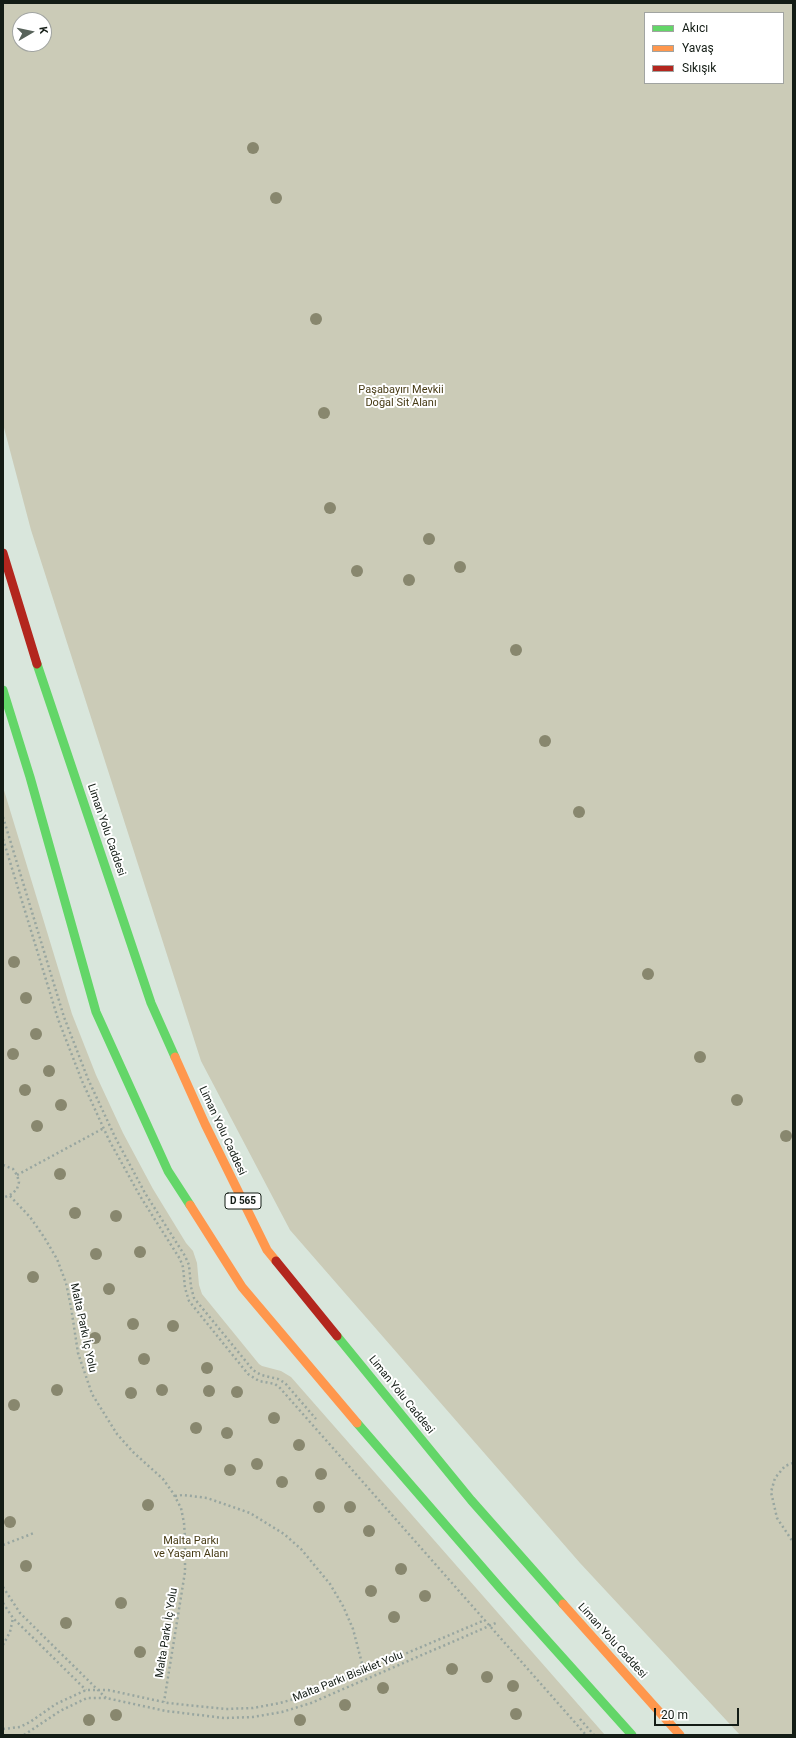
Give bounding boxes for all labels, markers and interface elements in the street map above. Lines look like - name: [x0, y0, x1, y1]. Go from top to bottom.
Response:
- north arrow: [12, 12, 52, 52]
- legend: [644, 12, 784, 84]
- text: Akıcı: [682, 21, 708, 35]
- text: K: [36, 26, 50, 35]
- text: Yavaş: [682, 41, 714, 55]
- text: Sıkışık: [682, 61, 716, 75]
- park label: Paşabayırı Mevkii Doğal Sit Alanı: [358, 383, 444, 409]
- street label: Liman Yolu Caddesi: [84, 782, 128, 878]
- street label: Liman Yolu Caddesi: [196, 1084, 248, 1178]
- road number: D 565: [225, 1193, 261, 1209]
- street label: Malta Parkı İç Yolu: [67, 1282, 99, 1374]
- street label: Liman Yolu Caddesi: [365, 1353, 437, 1437]
- park label: Malta Parkı ve Yaşam Alanı: [154, 1534, 228, 1560]
- street label: Malta Parkı İç Yolu: [153, 1587, 181, 1679]
- street label: Liman Yolu Caddesi: [575, 1601, 649, 1681]
- street label: Malta Parkı Bisiklet Yolu: [291, 1649, 405, 1705]
- scale bar: [656, 1700, 741, 1726]
- text: 20 m: [661, 1708, 688, 1722]

